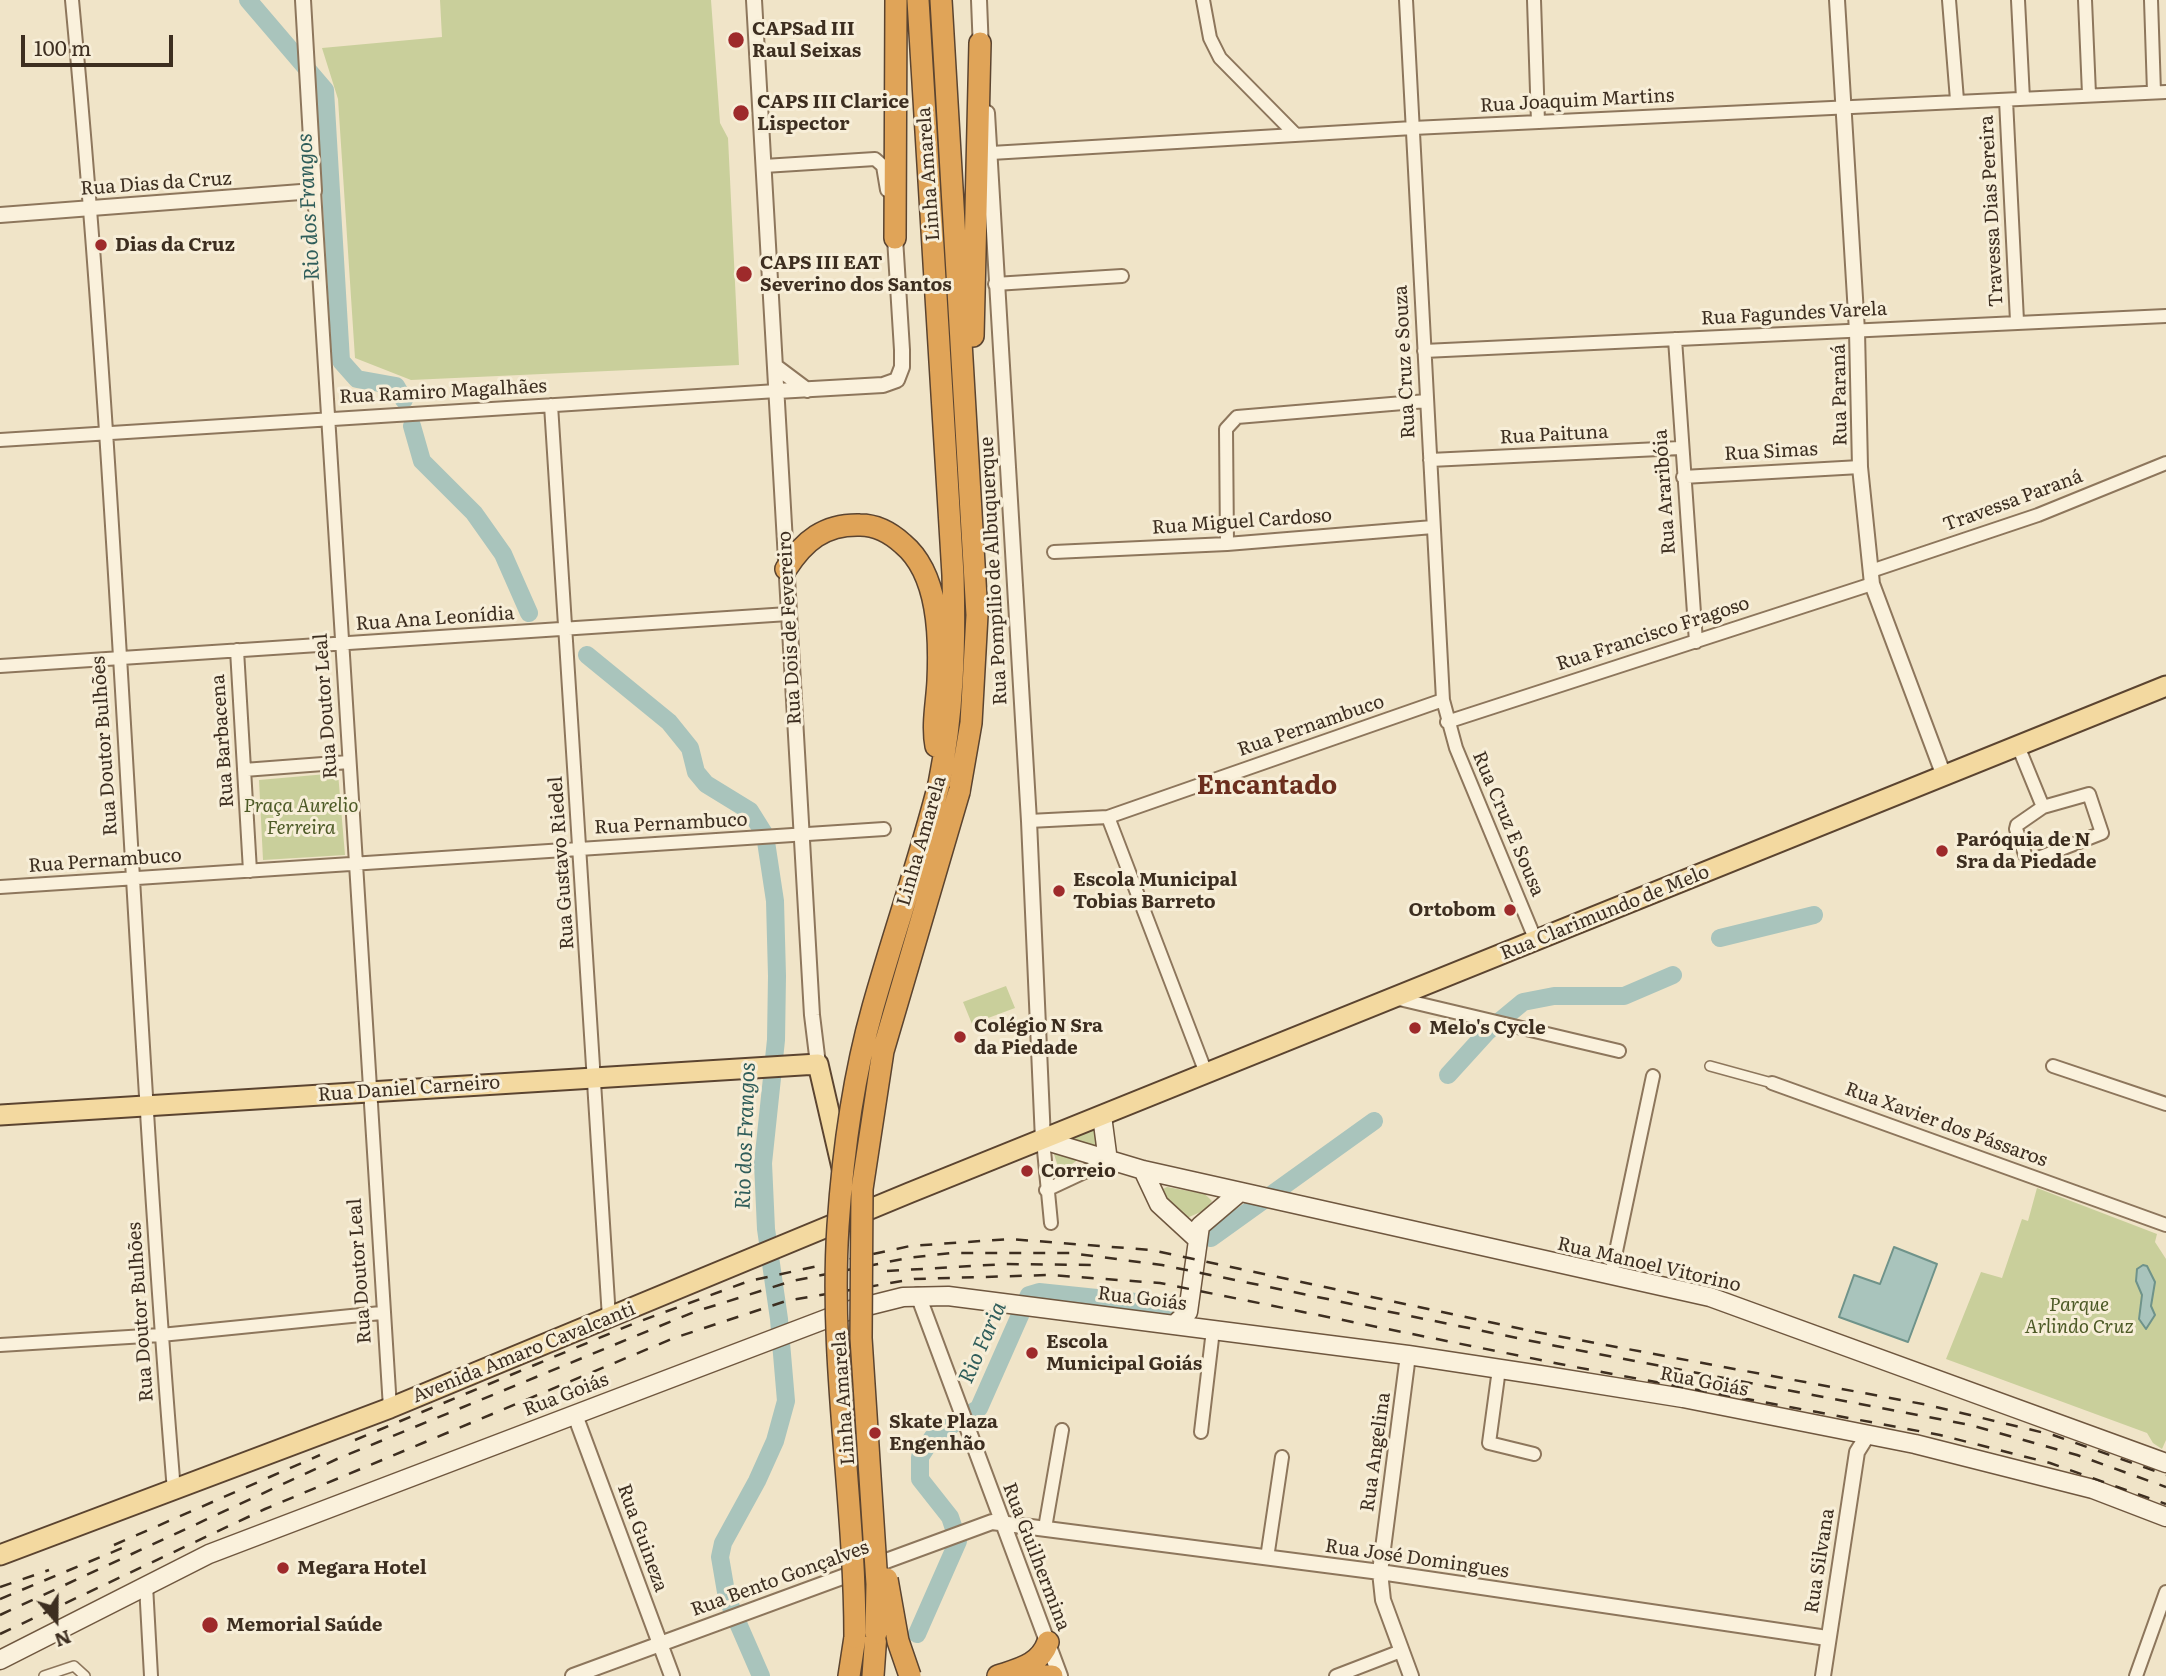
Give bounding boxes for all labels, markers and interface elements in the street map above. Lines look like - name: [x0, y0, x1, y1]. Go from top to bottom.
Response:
- place label: CAPSad III Raul Seixas: [752, 18, 861, 62]
- scale bar: [24, 21, 177, 65]
- marker: CAPSad III Raul Seixas: [726, 30, 746, 50]
- text: 100 m: [34, 31, 91, 62]
- street label: Rua Joaquim Martins: [1479, 85, 1675, 117]
- place label: CAPS III Clarice Lispector: [757, 91, 909, 135]
- marker: CAPS III Clarice Lispector: [731, 103, 751, 123]
- street label: Linha Amarela: [913, 106, 945, 242]
- street label: Travessa Dias Pereira: [1976, 114, 2008, 308]
- water label: Rio dos Frangos: [293, 133, 325, 281]
- street label: Rua Dias da Cruz: [80, 167, 232, 201]
- place label: Dias da Cruz: [115, 234, 235, 256]
- marker: Dias da Cruz: [93, 237, 109, 253]
- place label: CAPS III EAT Severino dos Santos: [760, 252, 952, 296]
- marker: CAPS III EAT Severino dos Santos: [734, 264, 754, 284]
- street label: Rua Cruz e Souza: [1390, 285, 1420, 439]
- street label: Rua Fagundes Varela: [1700, 298, 1888, 330]
- street label: Rua Paraná: [1828, 344, 1852, 446]
- street label: Rua Ramiro Magalhães: [339, 375, 547, 409]
- street label: Rua Paituna: [1499, 421, 1609, 449]
- street label: Rua Araribóia: [1649, 428, 1681, 556]
- street label: Rua Pompílio de Albuquerque: [976, 436, 1012, 706]
- street label: Rua Simas: [1724, 438, 1818, 466]
- street label: Travessa Paraná: [1940, 465, 2086, 537]
- street label: Rua Miguel Cardoso: [1151, 504, 1333, 540]
- street label: Rua Dois de Fevereiro: [774, 530, 806, 726]
- street label: Rua Francisco Fragoso: [1553, 592, 1753, 676]
- street label: Rua Ana Leonídia: [355, 602, 515, 636]
- street label: Rua Doutor Leal: [310, 632, 342, 780]
- street label: Rua Doutor Bulhões: [87, 655, 123, 837]
- street label: Rua Barbacena: [207, 673, 239, 809]
- street label: Rua Pernambuco: [1235, 690, 1387, 762]
- street label: Rua Cruz E Sousa: [1467, 748, 1549, 900]
- district label: Encantado: [1197, 770, 1337, 802]
- street label: Linha Amarela: [892, 773, 952, 909]
- street label: Rua Gustavo Riedel: [545, 776, 579, 950]
- park label: Praça Aurelio Ferreira: [243, 795, 359, 839]
- street label: Rua Pernambuco: [594, 809, 748, 839]
- place label: Paróquia de N Sra da Piedade: [1956, 829, 2096, 873]
- marker: Paróquia de N Sra da Piedade: [1934, 843, 1950, 859]
- street label: Rua Pernambuco: [28, 844, 182, 878]
- street label: Rua Clarimundo de Melo: [1497, 861, 1713, 965]
- place label: Escola Municipal Tobias Barreto: [1073, 869, 1237, 913]
- marker: Escola Municipal Tobias Barreto: [1051, 883, 1067, 899]
- place label: Ortobom: [1408, 899, 1496, 921]
- marker: Ortobom: [1502, 902, 1518, 918]
- place label: Colégio N Sra da Piedade: [974, 1015, 1103, 1059]
- place label: Melo's Cycle: [1429, 1017, 1546, 1039]
- marker: Melo's Cycle: [1407, 1020, 1423, 1036]
- marker: Colégio N Sra da Piedade: [952, 1029, 968, 1045]
- water label: Rio dos Frangos: [731, 1062, 761, 1210]
- street label: Rua Daniel Carneiro: [317, 1071, 501, 1107]
- street label: Rua Xavier dos Pássaros: [1842, 1078, 2050, 1172]
- place label: Correio: [1041, 1160, 1116, 1182]
- marker: Correio: [1019, 1163, 1035, 1179]
- street label: Rua Doutor Leal: [344, 1197, 376, 1345]
- street label: Rua Doutor Bulhões: [123, 1221, 159, 1403]
- street label: Rua Manoel Vitorino: [1555, 1233, 1743, 1297]
- street label: Rua Goiás: [1096, 1282, 1188, 1316]
- park label: Parque Arlindo Cruz: [2025, 1294, 2133, 1338]
- street label: Avenida Amaro Cavalcanti: [409, 1298, 639, 1408]
- water label: Rio Faria: [954, 1298, 1012, 1388]
- street label: Linha Amarela: [828, 1330, 860, 1466]
- place label: Escola Municipal Goiás: [1046, 1331, 1202, 1375]
- marker: Escola Municipal Goiás: [1024, 1345, 1040, 1361]
- street label: Rua Goiás: [1658, 1362, 1750, 1402]
- street label: Rua Goiás: [520, 1368, 612, 1422]
- street label: Rua Angelina: [1356, 1391, 1396, 1513]
- place label: Skate Plaza Engenhão: [889, 1411, 998, 1455]
- marker: Skate Plaza Engenhão: [867, 1425, 883, 1441]
- street label: Rua Guilhermina: [997, 1480, 1075, 1634]
- street label: Rua Guineza: [612, 1481, 672, 1595]
- street label: Rua Silvana: [1800, 1507, 1840, 1615]
- street label: Rua José Domingues: [1324, 1535, 1510, 1583]
- street label: Rua Bento Gonçalves: [688, 1536, 872, 1622]
- place label: Megara Hotel: [297, 1557, 427, 1579]
- marker: Megara Hotel: [275, 1560, 291, 1576]
- north arrow: [21, 1585, 91, 1655]
- place label: Memorial Saúde: [226, 1614, 383, 1636]
- marker: Memorial Saúde: [200, 1615, 220, 1635]
- text: N: [51, 1624, 75, 1656]

